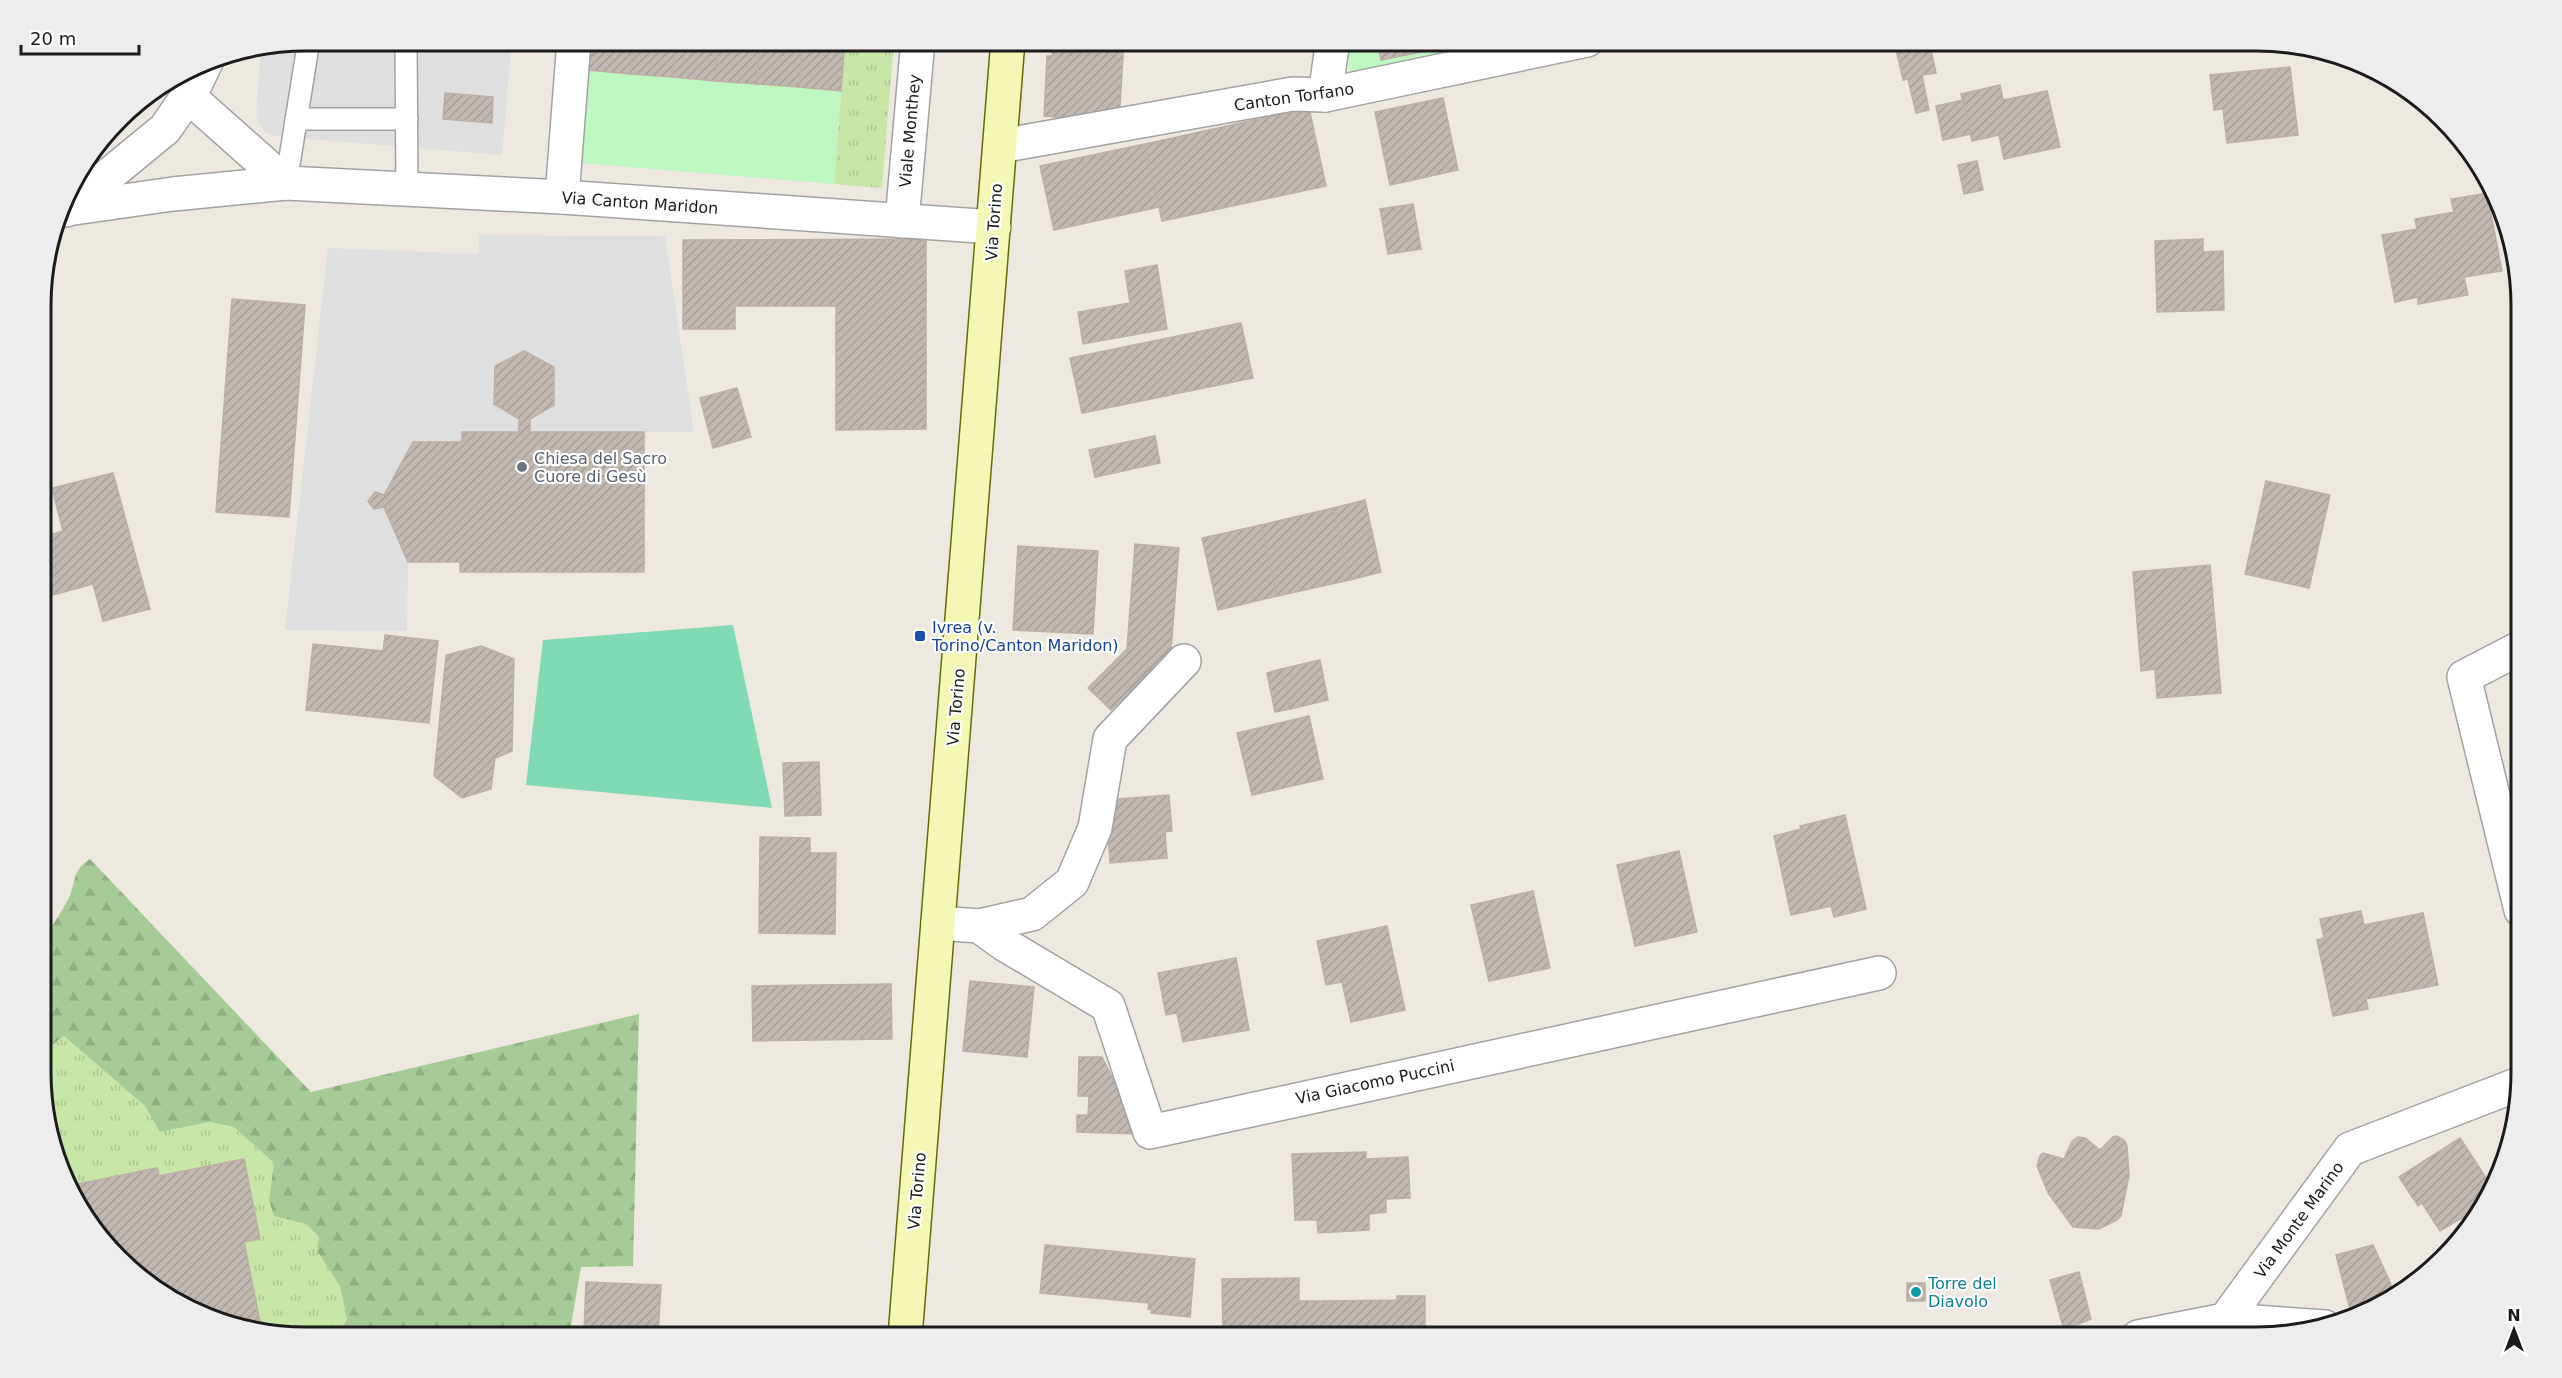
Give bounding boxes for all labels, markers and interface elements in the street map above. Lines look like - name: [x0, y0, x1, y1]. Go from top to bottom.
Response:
- scale bar: [21, 18, 140, 56]
- text: 20 m: [30, 28, 76, 49]
- street label: Viale Monthey: [896, 74, 924, 188]
- street label: Canton Torfano: [1233, 79, 1355, 115]
- street label: Via Torino: [982, 183, 1006, 261]
- street label: Via Canton Maridon: [561, 188, 719, 218]
- place label: Chiesa del Sacro Cuore di Gesù: [534, 449, 667, 486]
- marker: Chiesa del Sacro Cuore di Gesù: [515, 460, 529, 474]
- place label: Ivrea (v. Torino/Canton Maridon): [931, 618, 1119, 655]
- marker: Ivrea (v. Torino/Canton Maridon): [913, 629, 927, 643]
- street label: Via Torino: [943, 667, 969, 747]
- street label: Via Giacomo Puccini: [1294, 1056, 1456, 1108]
- street label: Via Torino: [904, 1151, 930, 1231]
- street label: Via Monte Marino: [2250, 1158, 2348, 1282]
- place label: Torre del Diavolo: [1927, 1274, 1997, 1311]
- marker: Torre del Diavolo: [1909, 1285, 1923, 1299]
- north arrow: [2484, 1300, 2544, 1360]
- text: N: [2507, 1306, 2521, 1325]

